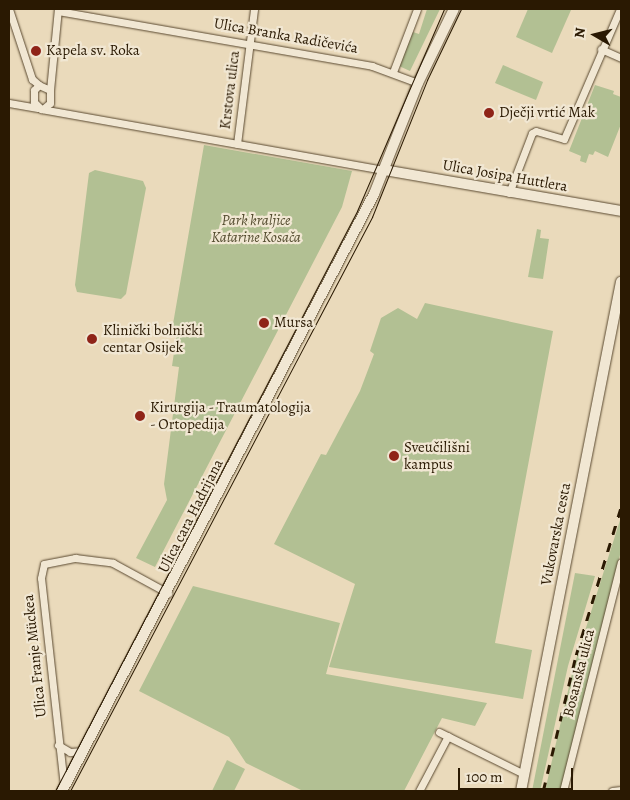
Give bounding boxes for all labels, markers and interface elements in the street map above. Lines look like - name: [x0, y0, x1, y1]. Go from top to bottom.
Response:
- north arrow: [570, 10, 620, 60]
- street label: Ulica Branka Radičevića: [212, 14, 360, 58]
- text: N: [570, 26, 590, 39]
- place label: Kapela sv. Roka: [46, 42, 140, 60]
- marker: Kapela sv. Roka: [30, 45, 42, 57]
- street label: Krstova ulica: [216, 50, 244, 130]
- place label: Dječji vrtić Mak: [499, 104, 595, 122]
- marker: Dječji vrtić Mak: [483, 107, 495, 119]
- street label: Ulica Josipa Huttlera: [441, 156, 569, 196]
- park label: Park kraljice Katarine Kosača: [211, 211, 301, 246]
- place label: Mursa: [274, 314, 313, 332]
- marker: Mursa: [258, 317, 270, 329]
- place label: Klinički bolnički centar Osijek: [103, 321, 203, 356]
- marker: Klinički bolnički centar Osijek: [85, 332, 99, 346]
- place label: Kirurgija - Traumatologija - Ortopedija: [150, 398, 311, 433]
- marker: Kirurgija - Traumatologija - Ortopedija: [134, 410, 146, 422]
- place label: Sveučilišni kampus: [404, 438, 470, 473]
- marker: Sveučilišni kampus: [388, 450, 400, 462]
- street label: Ulica cara Hadrijana: [155, 456, 227, 576]
- street label: Vukovarska cesta: [537, 481, 575, 587]
- street label: Ulica Franje Mückea: [20, 594, 50, 718]
- street label: Bosanska ulica: [559, 627, 599, 719]
- scale bar: [460, 758, 575, 790]
- text: 100 m: [466, 767, 503, 787]

